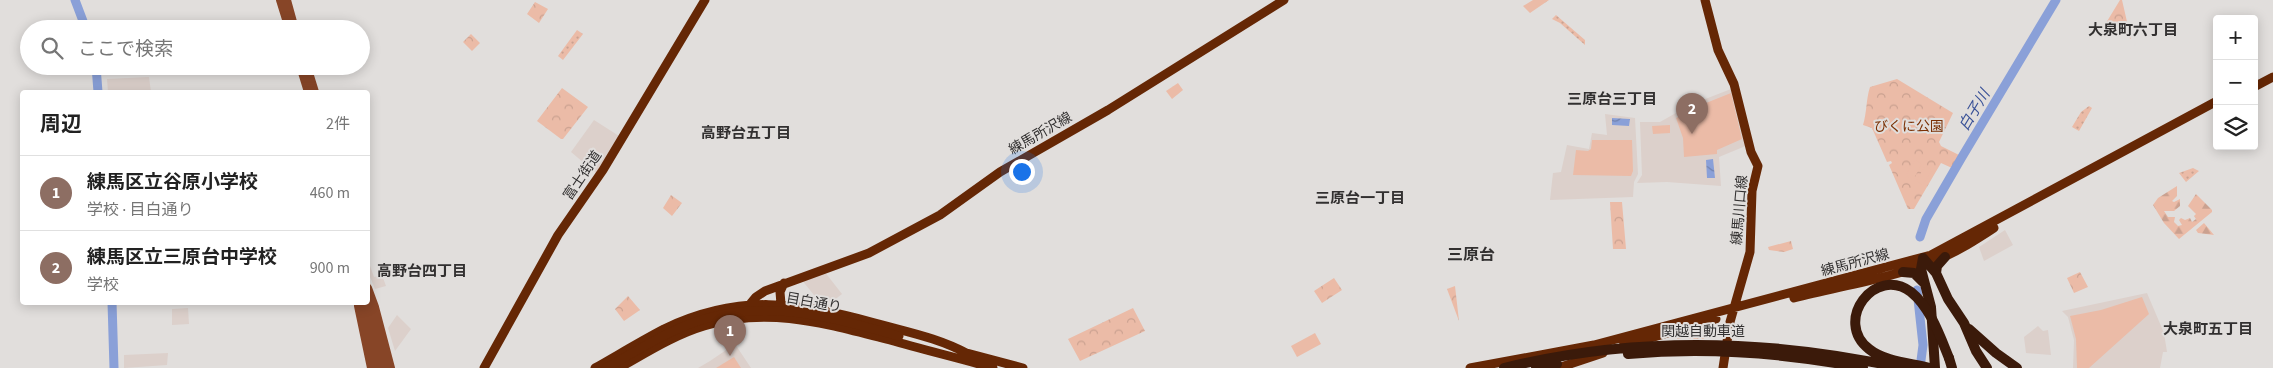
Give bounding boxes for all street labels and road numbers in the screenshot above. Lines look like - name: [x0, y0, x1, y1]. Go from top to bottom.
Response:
- street label: 練馬所沢線: [1005, 108, 1076, 160]
- street label: 富士街道: [559, 147, 607, 204]
- street label: 練馬川口線: [1727, 174, 1753, 246]
- street label: 練馬所沢線: [1819, 244, 1892, 282]
- street label: 目白通り: [785, 288, 843, 318]
- street label: 関越自動車道: [1661, 322, 1745, 342]

